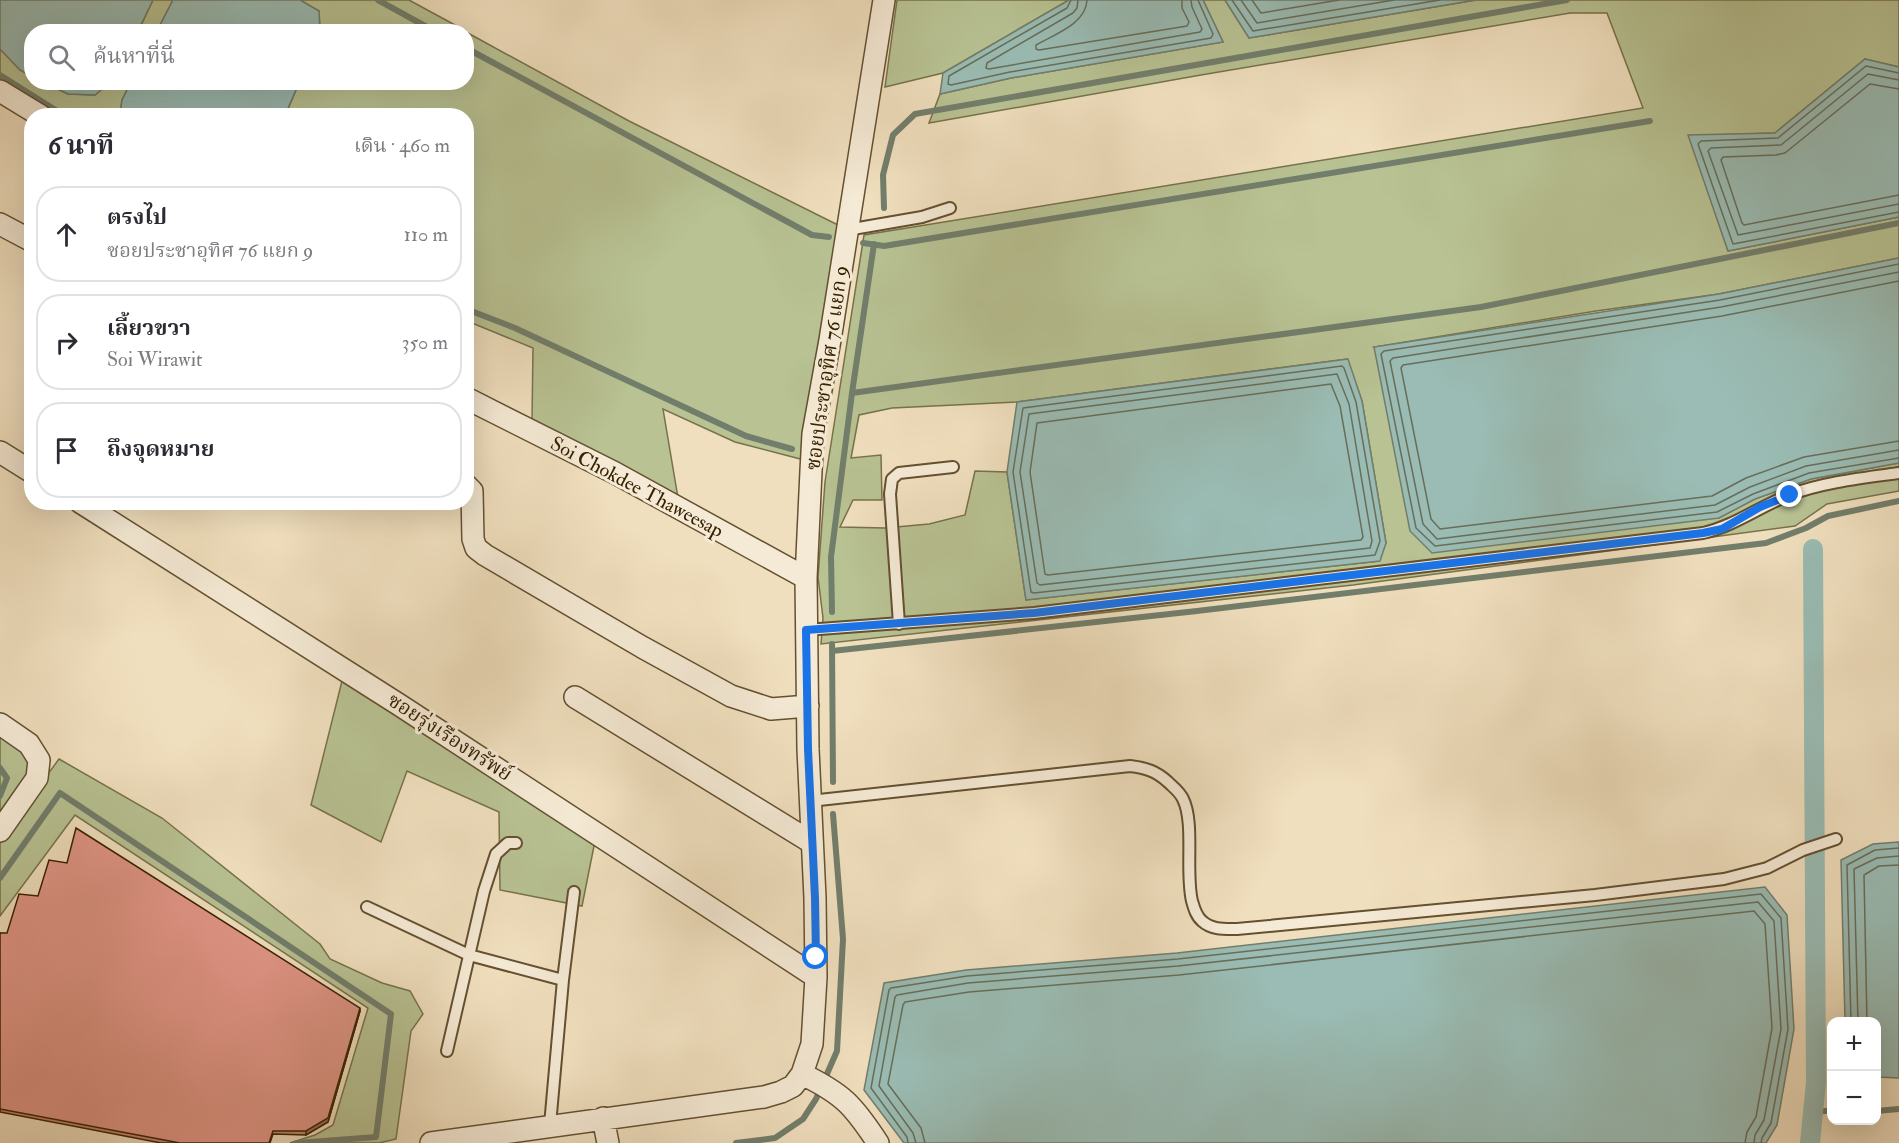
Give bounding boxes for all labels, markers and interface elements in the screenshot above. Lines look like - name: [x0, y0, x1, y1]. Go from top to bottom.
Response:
- search box: [24, 24, 474, 90]
- icon: search: [45, 41, 78, 74]
- text: ค้นหาที่นี่: [93, 42, 175, 70]
- text: 6 นาที: [48, 130, 114, 162]
- text: เดิน · 460 m: [354, 133, 450, 158]
- text: ตรงไป: [107, 203, 167, 231]
- icon: ahead: [50, 218, 83, 251]
- text: 110 m: [404, 222, 448, 247]
- text: ซอยประชาอุทิศ 76 แยก 9: [107, 238, 313, 263]
- street label: ซอยประชาอุทิศ 76 แยก 9: [800, 264, 854, 472]
- text: เลี้ยวขวา: [107, 314, 191, 342]
- icon: right: [50, 326, 83, 359]
- text: 350 m: [402, 330, 448, 355]
- text: Soi Wirawit: [107, 347, 202, 372]
- street label: Soi Chokdee Thaweesap: [546, 431, 728, 544]
- icon: arrive: [50, 434, 83, 467]
- text: ถึงจุดหมาย: [107, 435, 214, 463]
- route end: [1776, 481, 1802, 507]
- street label: ซอยรุ่งเรืองทรัพย์: [383, 687, 517, 787]
- route start: [802, 943, 828, 969]
- map controls: [1827, 1017, 1881, 1125]
- button: +: [1827, 1017, 1881, 1071]
- button: −: [1827, 1071, 1881, 1125]

